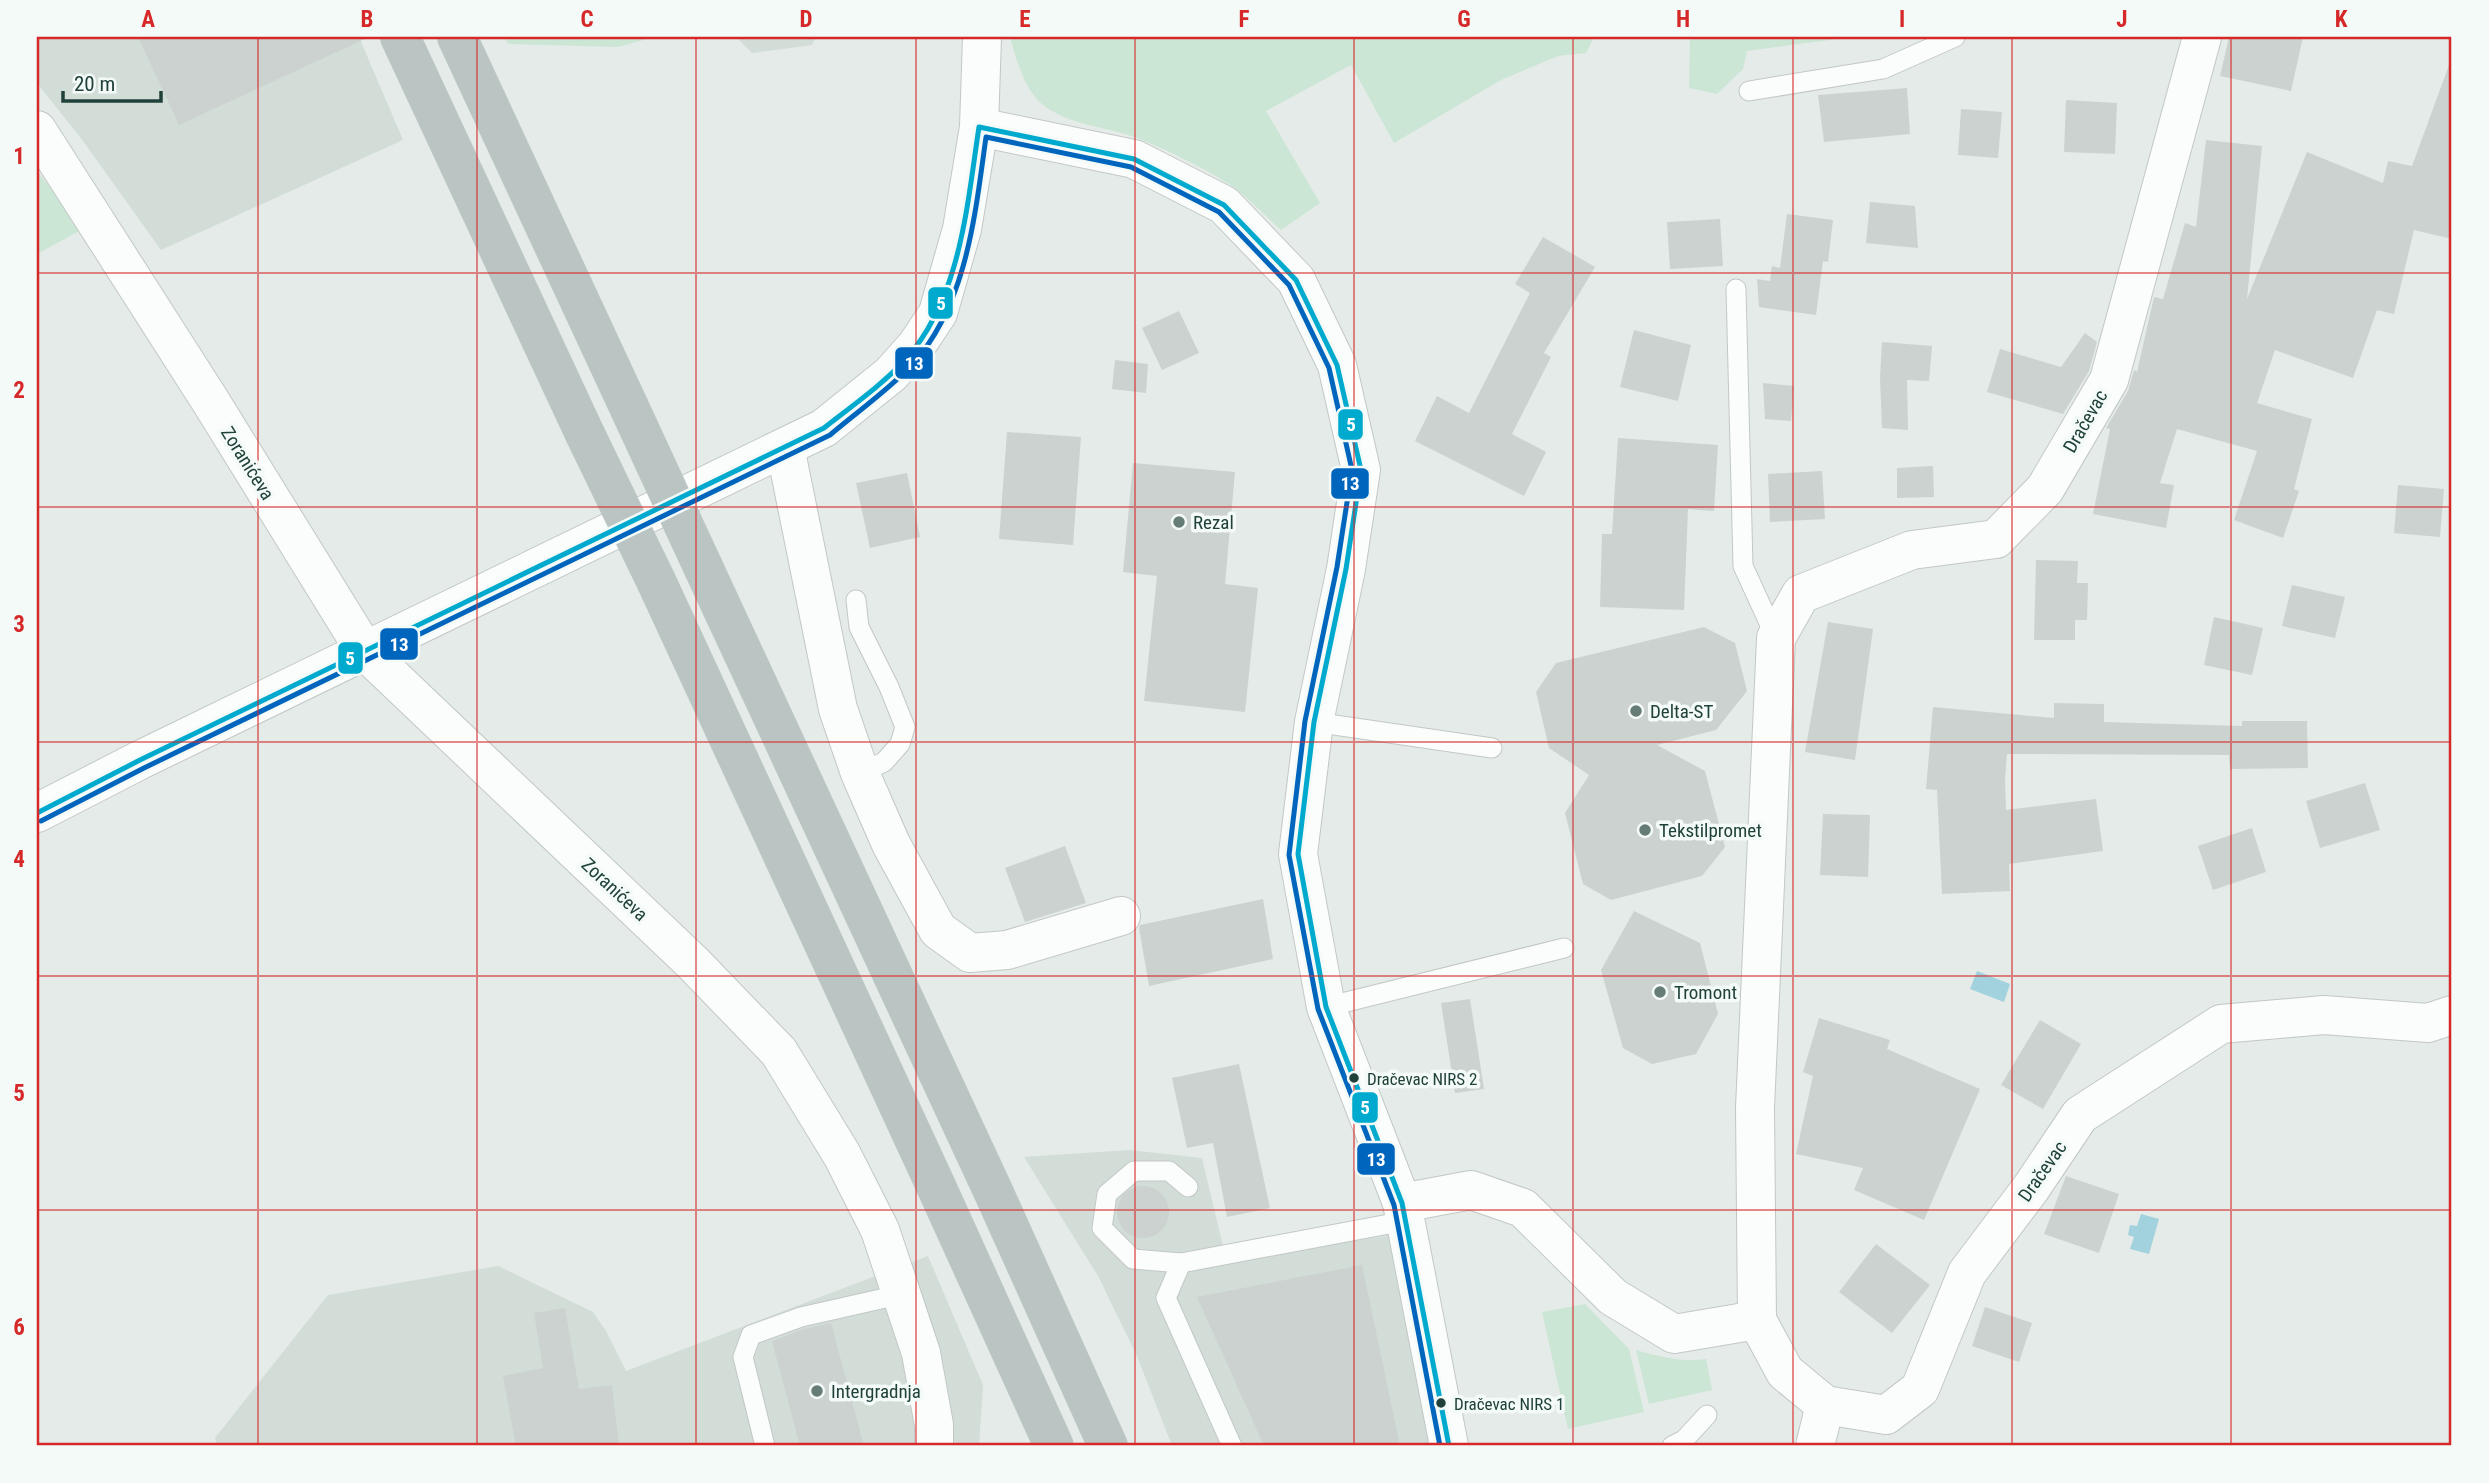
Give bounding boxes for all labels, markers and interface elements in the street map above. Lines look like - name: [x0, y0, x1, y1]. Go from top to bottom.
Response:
- text: A: [141, 6, 155, 33]
- text: B: [361, 6, 373, 33]
- text: C: [580, 6, 594, 33]
- text: D: [800, 6, 813, 33]
- text: E: [1019, 6, 1031, 33]
- text: F: [1239, 6, 1250, 33]
- text: G: [1457, 6, 1471, 33]
- text: H: [1676, 6, 1690, 33]
- text: I: [1899, 6, 1905, 33]
- text: J: [2116, 6, 2128, 33]
- text: K: [2335, 6, 2348, 33]
- scale bar: [63, 60, 161, 104]
- text: 20 m: [74, 72, 115, 96]
- text: 1: [13, 143, 25, 170]
- line badge: 5: [927, 286, 954, 320]
- text: 5: [936, 292, 946, 315]
- line badge: 13: [894, 346, 934, 380]
- text: 13: [904, 352, 924, 375]
- text: 2: [13, 377, 25, 404]
- street label: Dračevac: [2058, 386, 2113, 457]
- line badge: 5: [1337, 408, 1364, 441]
- text: 5: [1346, 413, 1356, 436]
- street label: Zoranićeva: [216, 422, 279, 504]
- line badge: 13: [1330, 467, 1370, 500]
- text: 13: [1340, 472, 1360, 495]
- place label: Rezal: [1193, 511, 1234, 534]
- marker: Rezal: [1171, 514, 1187, 530]
- text: 3: [13, 611, 25, 638]
- line badge: 13: [379, 627, 419, 661]
- text: 13: [389, 633, 409, 656]
- line badge: 5: [337, 641, 364, 675]
- text: 5: [345, 647, 355, 670]
- place label: Delta-ST: [1650, 700, 1713, 723]
- marker: Delta-ST: [1628, 703, 1644, 719]
- place label: Tekstilpromet: [1659, 819, 1762, 842]
- marker: Tekstilpromet: [1637, 822, 1653, 838]
- text: 4: [13, 846, 25, 873]
- street label: Zoranićeva: [577, 853, 652, 926]
- place label: Tromont: [1674, 981, 1737, 1004]
- marker: Tromont: [1652, 984, 1668, 1000]
- place label: Dračevac NIRS 2: [1367, 1069, 1477, 1089]
- marker: Dračevac NIRS 2: [1347, 1071, 1361, 1085]
- text: 5: [13, 1080, 25, 1107]
- line badge: 5: [1351, 1091, 1379, 1124]
- text: 5: [1360, 1096, 1370, 1119]
- street label: Dračevac: [2013, 1136, 2072, 1206]
- line badge: 13: [1356, 1142, 1396, 1176]
- text: 13: [1366, 1148, 1386, 1171]
- text: 6: [13, 1314, 25, 1341]
- place label: Intergradnja: [831, 1380, 921, 1403]
- marker: Intergradnja: [809, 1383, 825, 1399]
- place label: Dračevac NIRS 1: [1454, 1394, 1564, 1414]
- marker: Dračevac NIRS 1: [1434, 1396, 1448, 1410]

